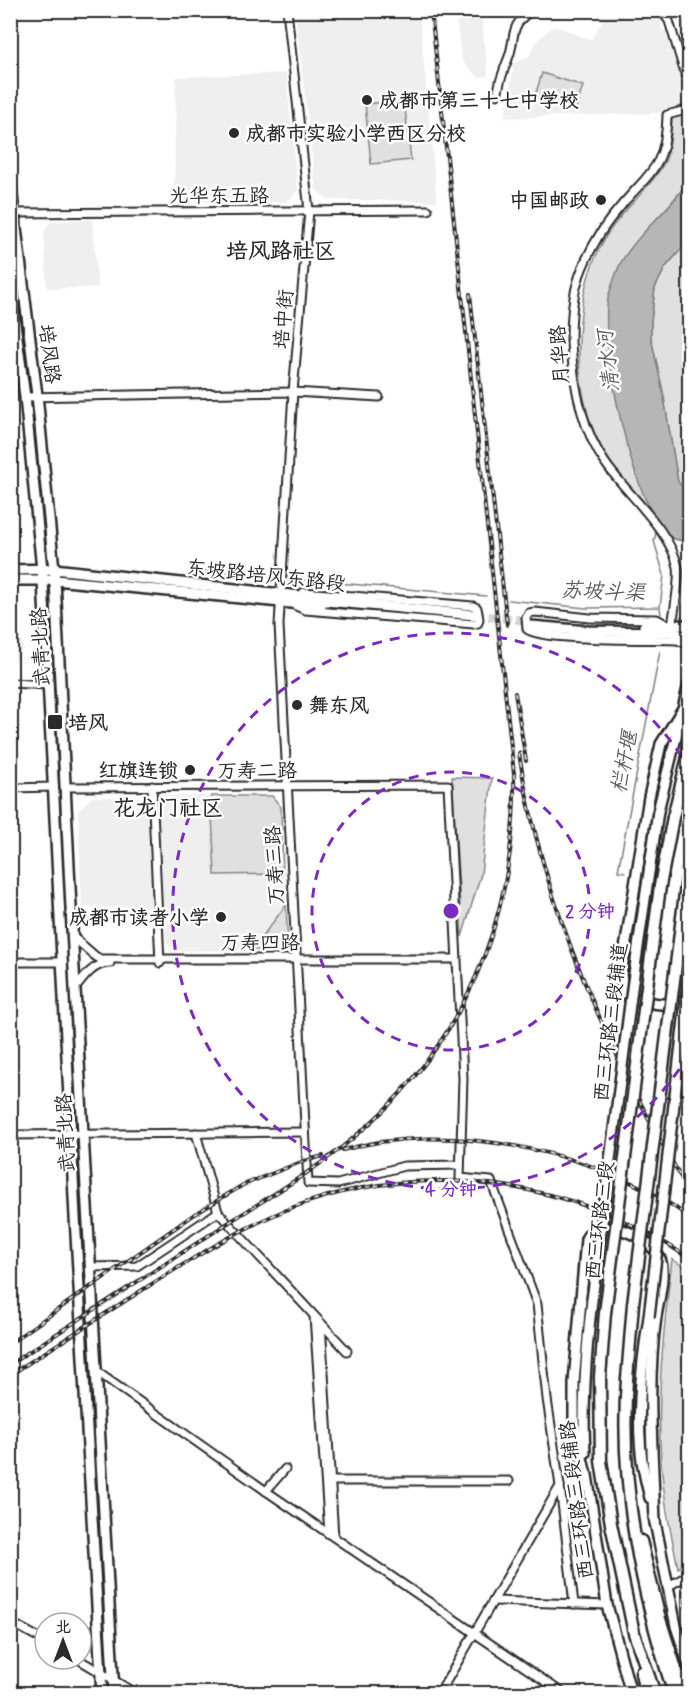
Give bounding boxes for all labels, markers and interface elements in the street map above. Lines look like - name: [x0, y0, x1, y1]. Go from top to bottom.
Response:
- place label: 成都市第三十七中学校: [379, 88, 579, 115]
- marker: 成都市第三十七中学校: [360, 93, 374, 107]
- place label: 成都市实验小学西区分校: [246, 121, 466, 148]
- marker: 成都市实验小学西区分校: [227, 126, 241, 140]
- street label: 光华东五路: [169, 183, 270, 210]
- place label: 中国邮政: [509, 188, 589, 215]
- marker: 中国邮政: [594, 193, 608, 207]
- district label: 培风路社区: [226, 238, 336, 266]
- street label: 培中街: [268, 288, 301, 350]
- street label: 培风路: [31, 323, 66, 387]
- street label: 月华路: [545, 323, 576, 386]
- water label: 清水河: [591, 325, 627, 394]
- street label: 东坡路培风东路段: [185, 555, 347, 598]
- water label: 苏坡斗渠: [561, 577, 647, 608]
- street label: 武青北路: [26, 605, 57, 688]
- place label: 舞东风: [309, 693, 369, 720]
- marker: 舞东风: [290, 698, 304, 712]
- place label: 培风: [68, 710, 108, 737]
- marker: 培风: [46, 713, 64, 731]
- water label: 栏杆堰: [605, 727, 645, 796]
- place label: 红旗连锁: [98, 758, 178, 785]
- street label: 万寿二路: [217, 758, 298, 785]
- marker: 红旗连锁: [183, 763, 197, 777]
- district label: 花龙门社区: [113, 795, 223, 823]
- street label: 万寿三路: [260, 823, 291, 906]
- text: 2 分钟: [565, 900, 615, 924]
- centre of rings: [441, 901, 461, 921]
- place label: 成都市读者小学: [69, 905, 209, 932]
- marker: 成都市读者小学: [214, 910, 228, 924]
- street label: 万寿四路: [220, 930, 301, 957]
- street label: 西三环路三段辅道: [588, 941, 635, 1103]
- street label: 武青北路: [51, 1091, 82, 1174]
- street label: 西三环路三段: [580, 1159, 621, 1281]
- text: 4 分钟: [425, 1178, 477, 1202]
- street label: 西三环路三段辅路: [554, 1418, 601, 1581]
- north arrow: [33, 1611, 93, 1671]
- text: 北: [55, 1617, 71, 1638]

